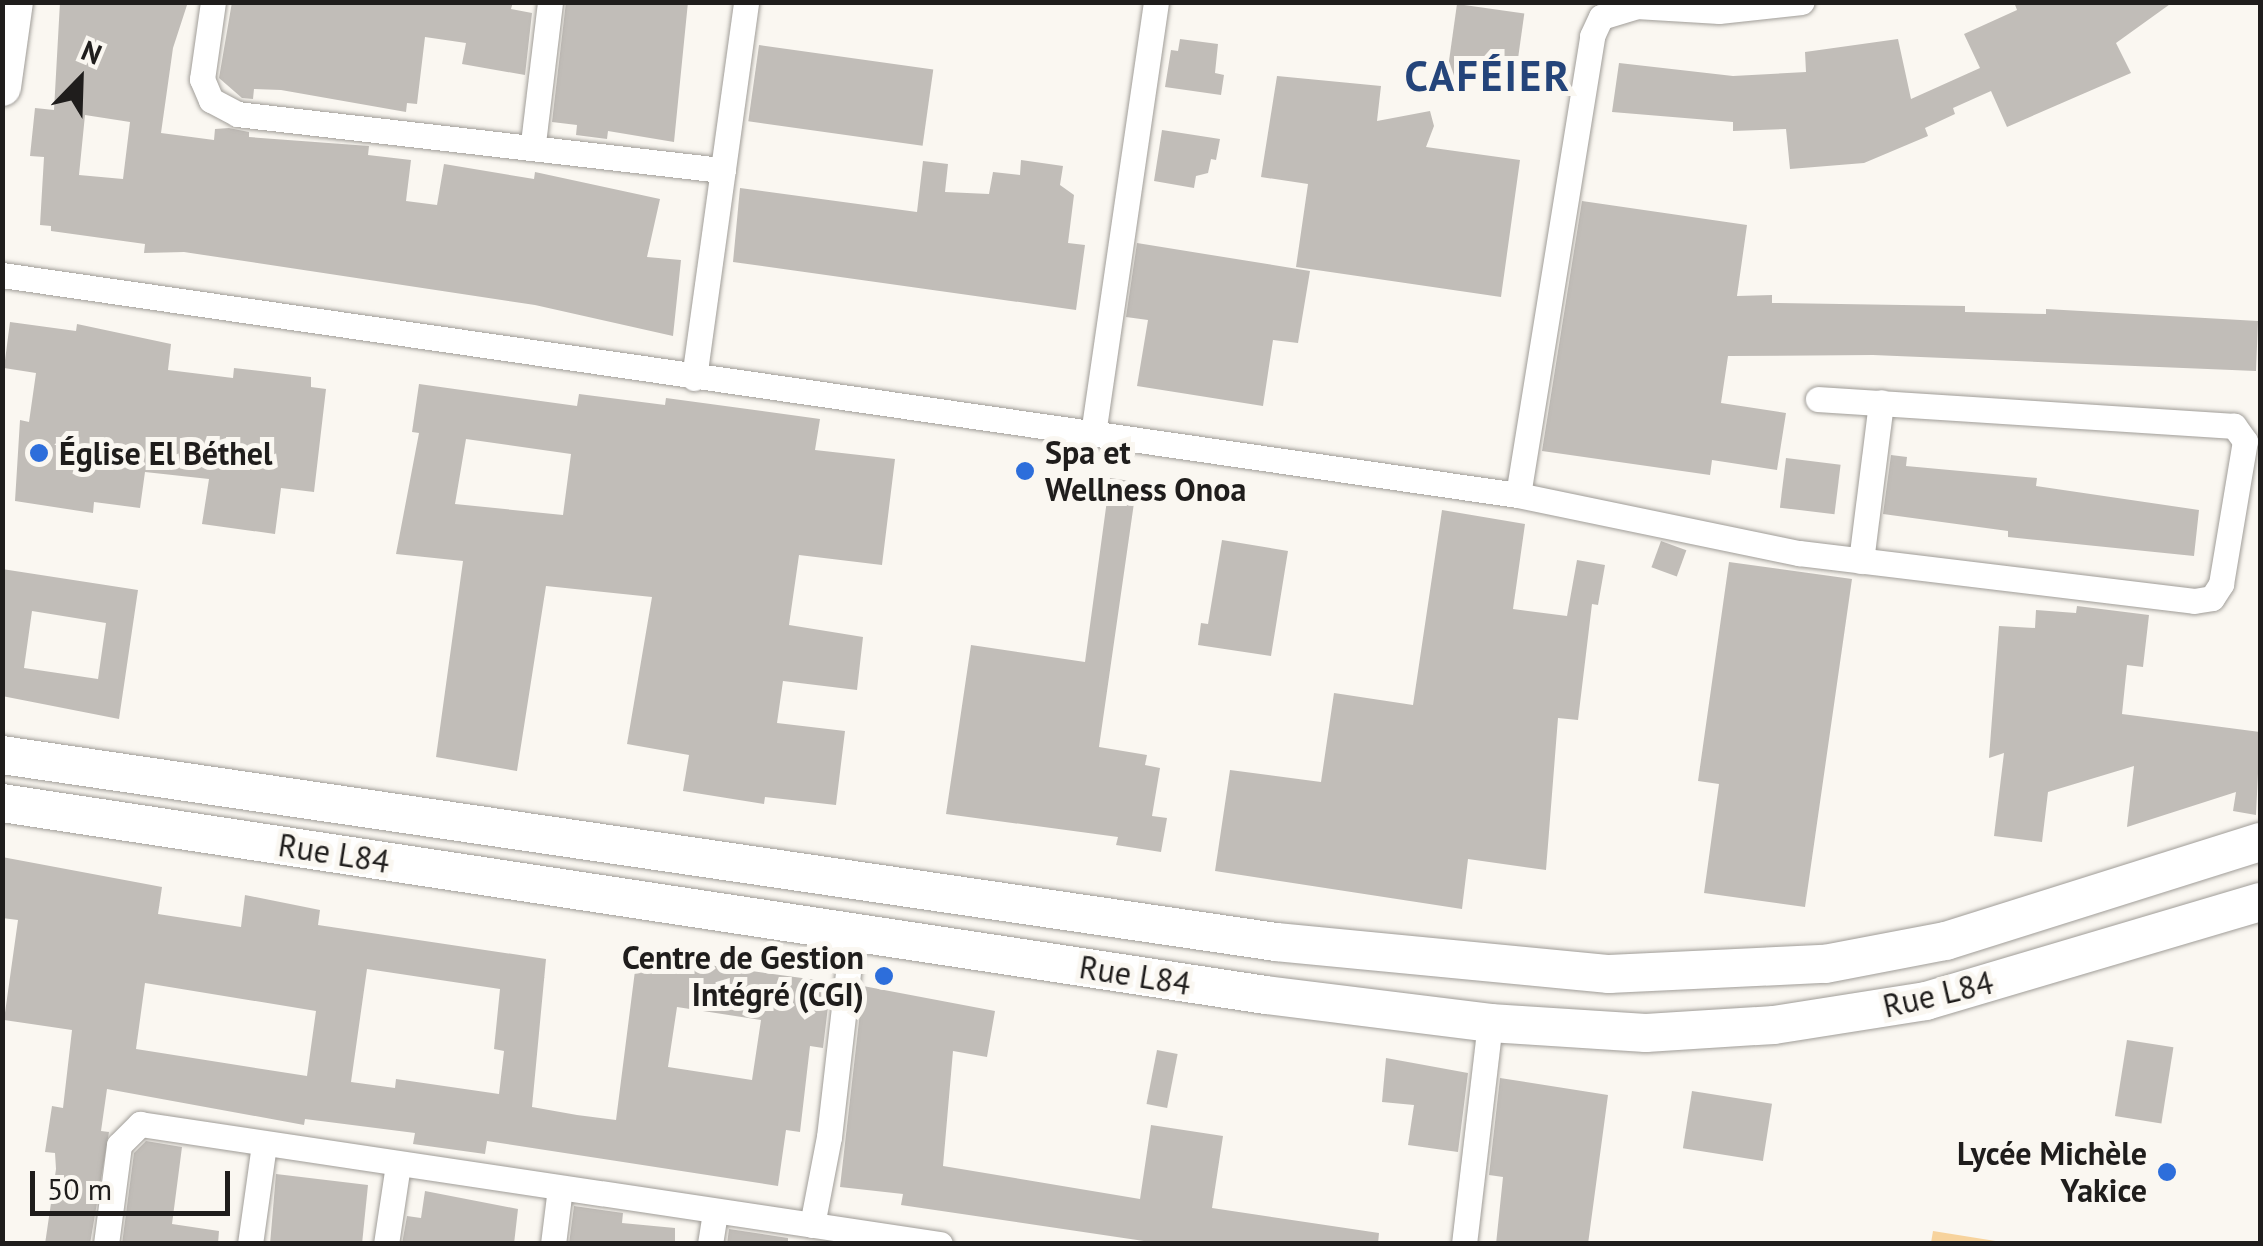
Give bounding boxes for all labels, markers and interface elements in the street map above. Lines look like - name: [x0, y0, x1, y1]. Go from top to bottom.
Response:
- north arrow: [30, 30, 130, 130]
- text: N: [76, 31, 108, 73]
- district label: CAFÉIER: [1405, 51, 1571, 101]
- place label: Église El Béthel: [59, 434, 272, 472]
- place label: Spa et Wellness Onoa: [1045, 434, 1247, 509]
- marker: Église El Béthel: [28, 442, 50, 464]
- marker: Spa et Wellness Onoa: [1014, 460, 1036, 482]
- street label: Rue L84: [276, 825, 392, 881]
- place label: Centre de Gestion Intégré (CGI): [622, 939, 864, 1014]
- street label: Rue L84: [1077, 947, 1193, 1003]
- street label: Rue L84: [1879, 963, 1997, 1025]
- marker: Centre de Gestion Intégré (CGI): [873, 965, 895, 987]
- place label: Lycée Michèle Yakice: [1957, 1135, 2147, 1210]
- scale bar: [35, 1151, 235, 1213]
- marker: Lycée Michèle Yakice: [2156, 1161, 2178, 1183]
- text: 50 m: [47, 1169, 112, 1208]

